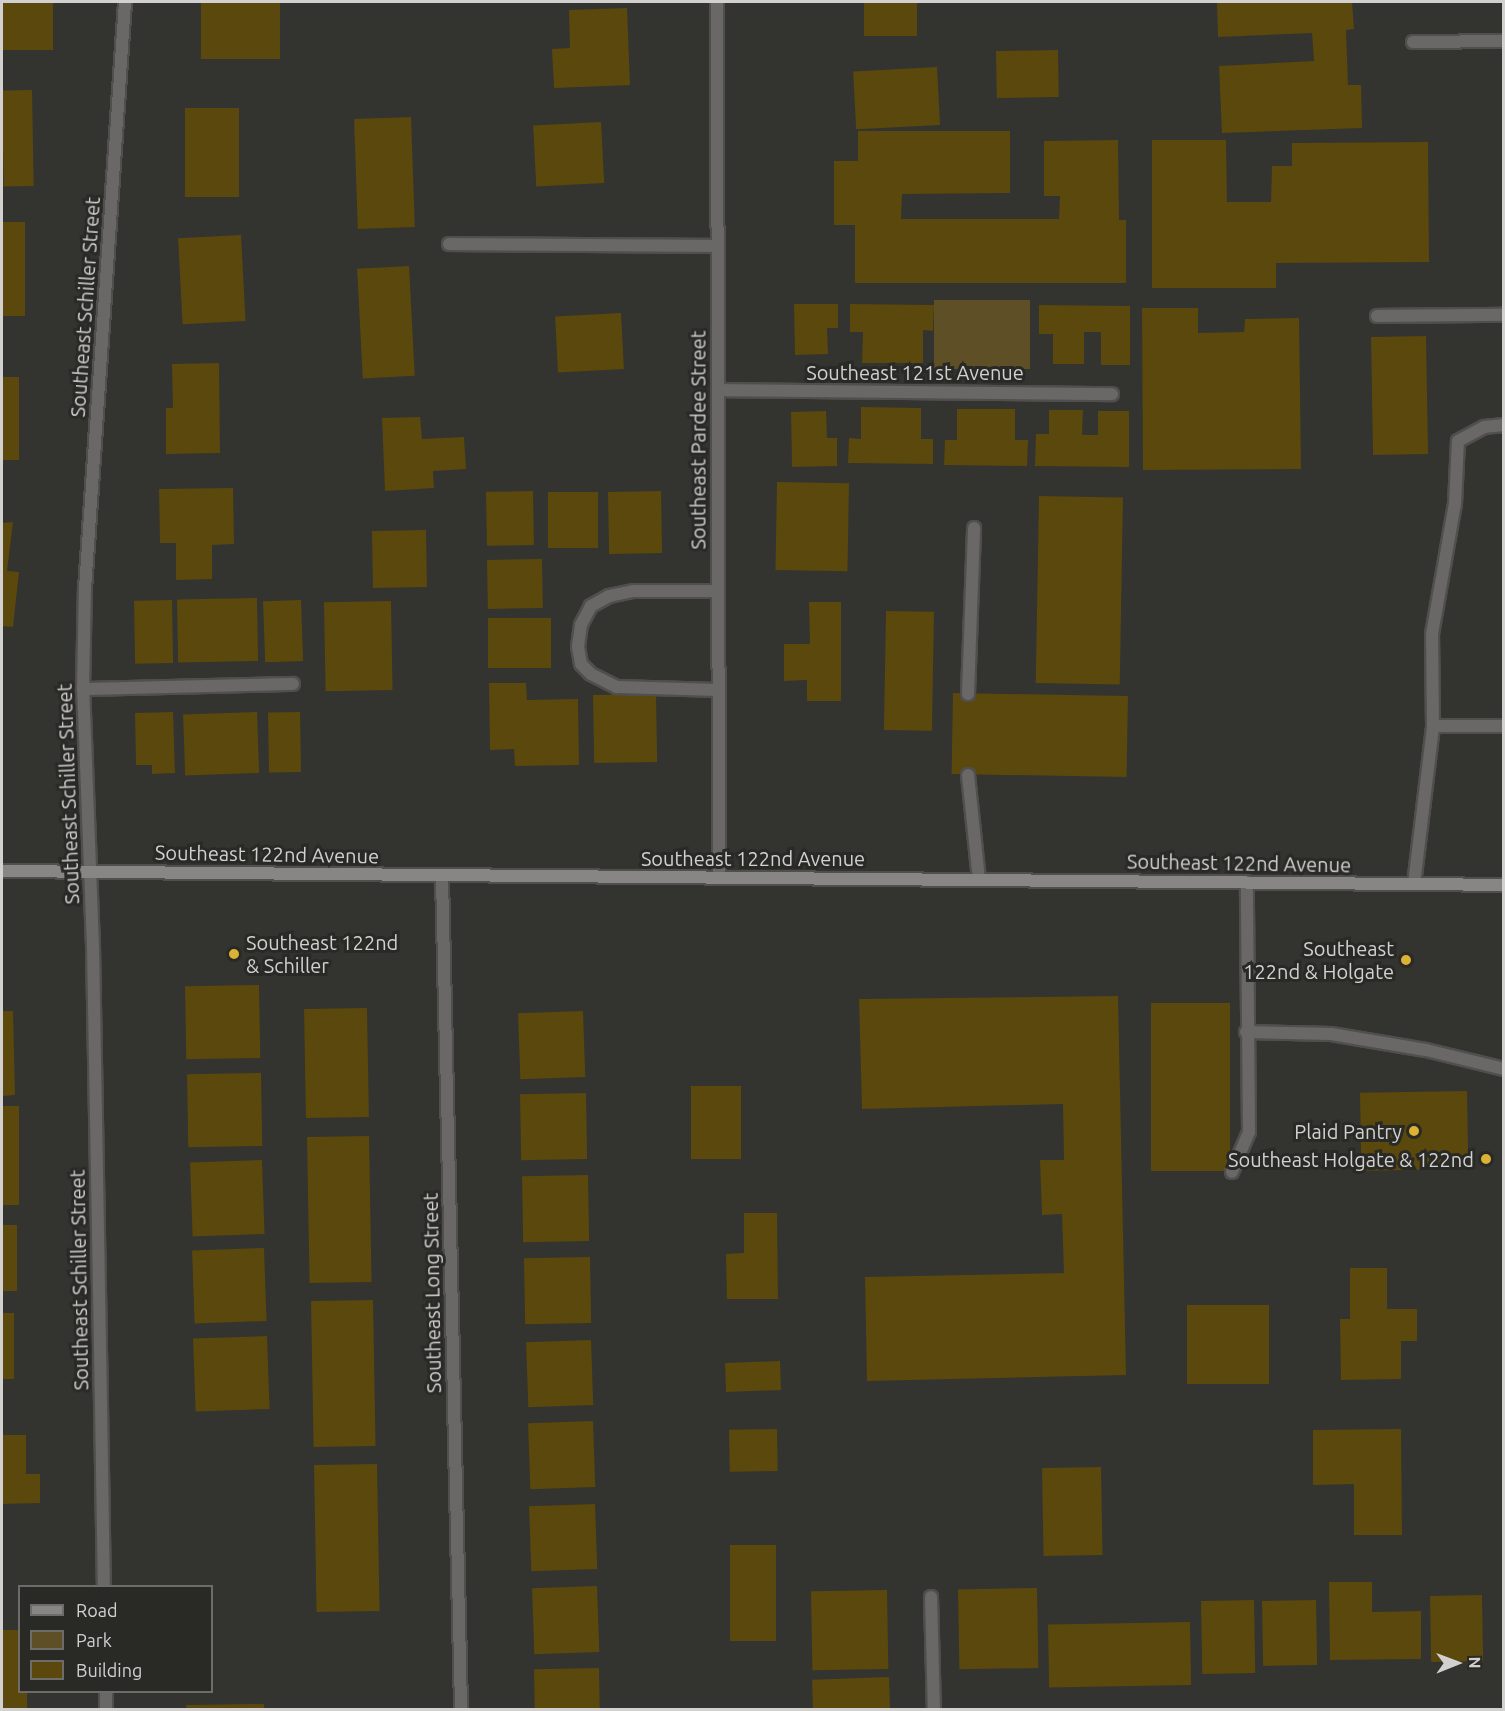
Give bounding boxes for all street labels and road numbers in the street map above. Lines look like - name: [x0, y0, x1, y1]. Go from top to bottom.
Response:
- street label: Southeast Schiller Street: [65, 196, 105, 418]
- street label: Southeast Pardee Street: [686, 330, 710, 550]
- street label: Southeast 121st Avenue: [806, 360, 1024, 384]
- street label: Southeast Schiller Street: [52, 683, 84, 905]
- street label: Southeast 122nd Avenue: [155, 840, 379, 868]
- street label: Southeast 122nd Avenue: [641, 846, 865, 870]
- street label: Southeast 122nd Avenue: [1127, 849, 1351, 877]
- street label: Southeast Schiller Street: [65, 1169, 93, 1391]
- street label: Southeast Long Street: [418, 1193, 446, 1393]

